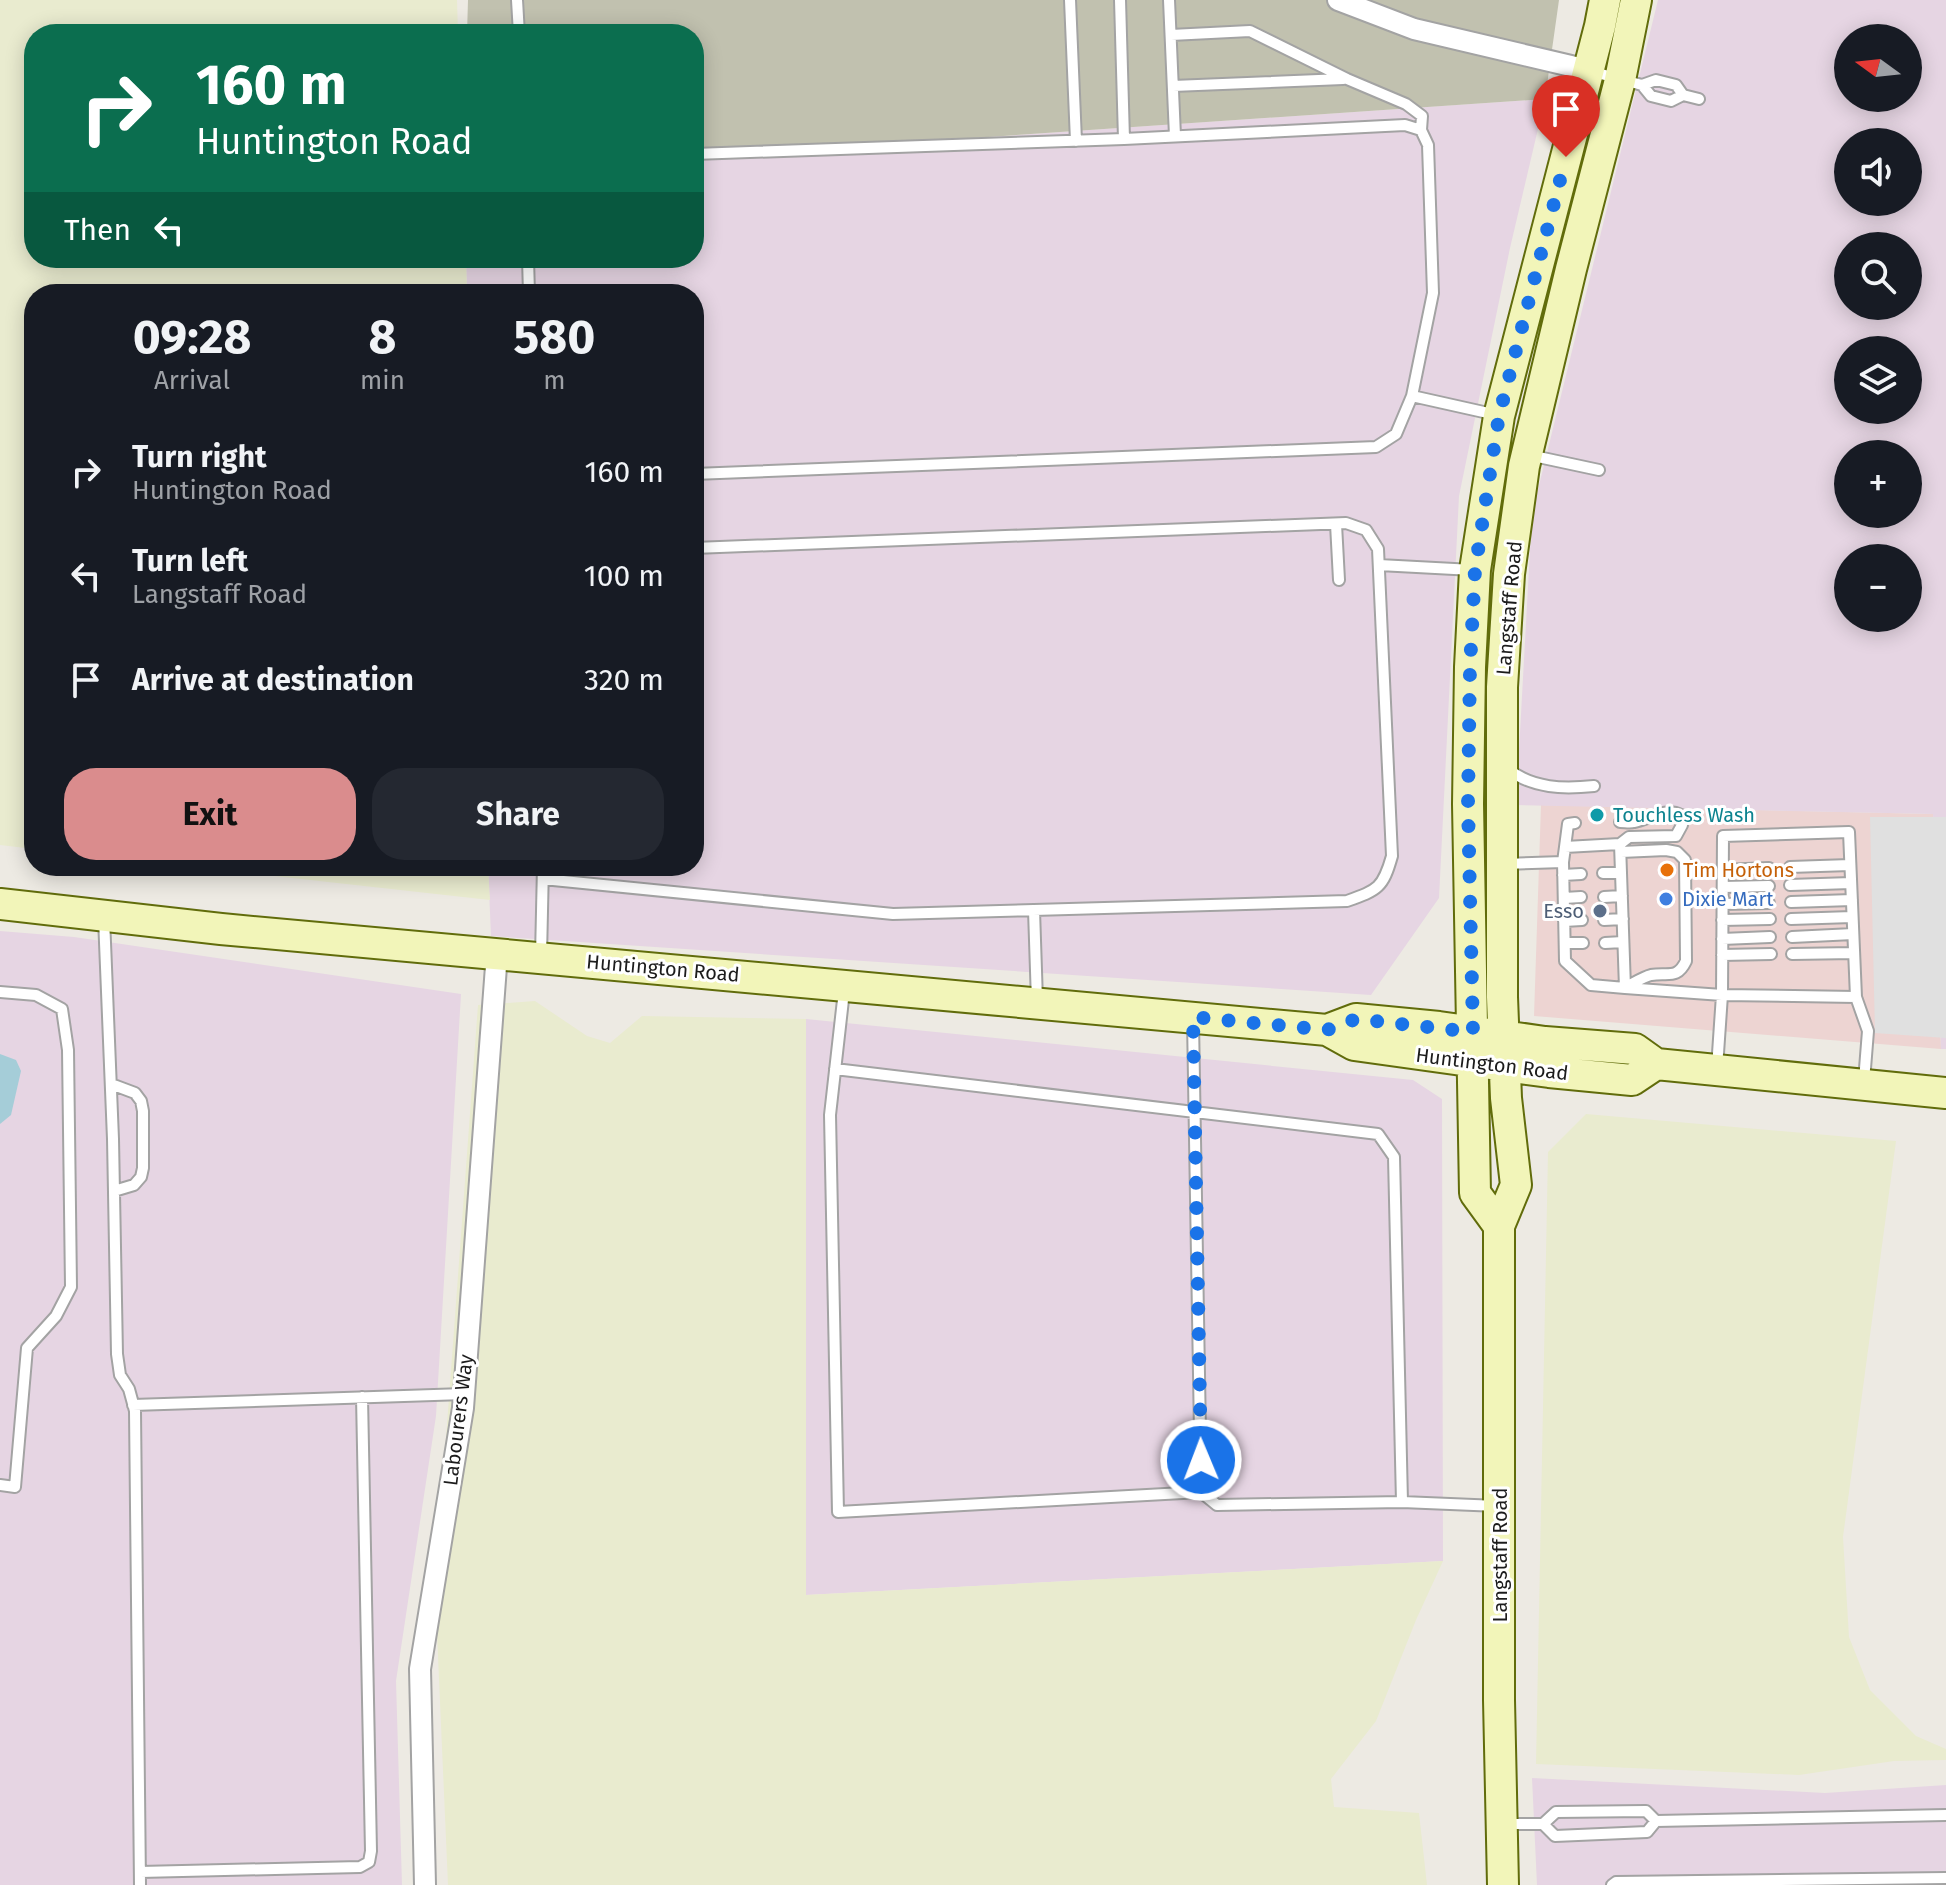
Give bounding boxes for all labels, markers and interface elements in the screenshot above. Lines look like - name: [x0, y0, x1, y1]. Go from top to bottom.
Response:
- north arrow: [1834, 24, 1922, 112]
- map controls: [1834, 24, 1922, 632]
- text: 160 m: [196, 52, 347, 119]
- icon: right: [64, 56, 168, 160]
- pin: [1532, 75, 1600, 157]
- icon: arrive: [1544, 87, 1588, 131]
- text: Huntington Road: [196, 120, 473, 164]
- button: sound: [1834, 128, 1922, 216]
- icon: left: [147, 208, 191, 252]
- text: Then: [64, 212, 131, 248]
- button: search: [1834, 232, 1922, 320]
- text: 09:28: [133, 308, 251, 366]
- text: 8: [369, 308, 396, 366]
- text: 580: [514, 308, 595, 366]
- button: layers: [1834, 336, 1922, 424]
- text: Arrival: [154, 365, 230, 396]
- text: min: [360, 365, 405, 396]
- text: m: [543, 365, 566, 396]
- text: Turn right: [132, 439, 267, 475]
- button: +: [1834, 440, 1922, 528]
- icon: right: [64, 450, 108, 494]
- text: 160 m: [585, 454, 664, 490]
- text: Huntington Road: [132, 475, 332, 506]
- street label: Langstaff Road: [1491, 540, 1527, 676]
- text: Turn left: [132, 543, 248, 579]
- button: −: [1834, 544, 1922, 632]
- icon: left: [64, 554, 108, 598]
- text: 100 m: [584, 558, 664, 594]
- text: Langstaff Road: [132, 579, 307, 610]
- icon: arrive: [64, 658, 108, 702]
- text: Arrive at destination: [132, 662, 414, 698]
- text: 320 m: [584, 662, 664, 698]
- button: Exit: [64, 768, 356, 860]
- button: Share: [372, 768, 664, 860]
- place label: Touchless Wash: [1613, 803, 1755, 827]
- marker: Touchless Wash: [1588, 806, 1606, 824]
- place label: Tim Hortons: [1683, 858, 1794, 882]
- marker: Tim Hortons: [1658, 861, 1676, 879]
- place label: Dixie Mart: [1682, 887, 1774, 911]
- marker: Dixie Mart: [1657, 890, 1675, 908]
- place label: Esso: [1543, 899, 1584, 923]
- marker: Esso: [1591, 902, 1609, 920]
- street label: Huntington Road: [585, 949, 741, 987]
- street label: Huntington Road: [1414, 1043, 1570, 1085]
- street label: Labourers Way: [438, 1353, 478, 1487]
- position arrow: [1159, 1418, 1243, 1502]
- street label: Langstaff Road: [1488, 1488, 1512, 1622]

